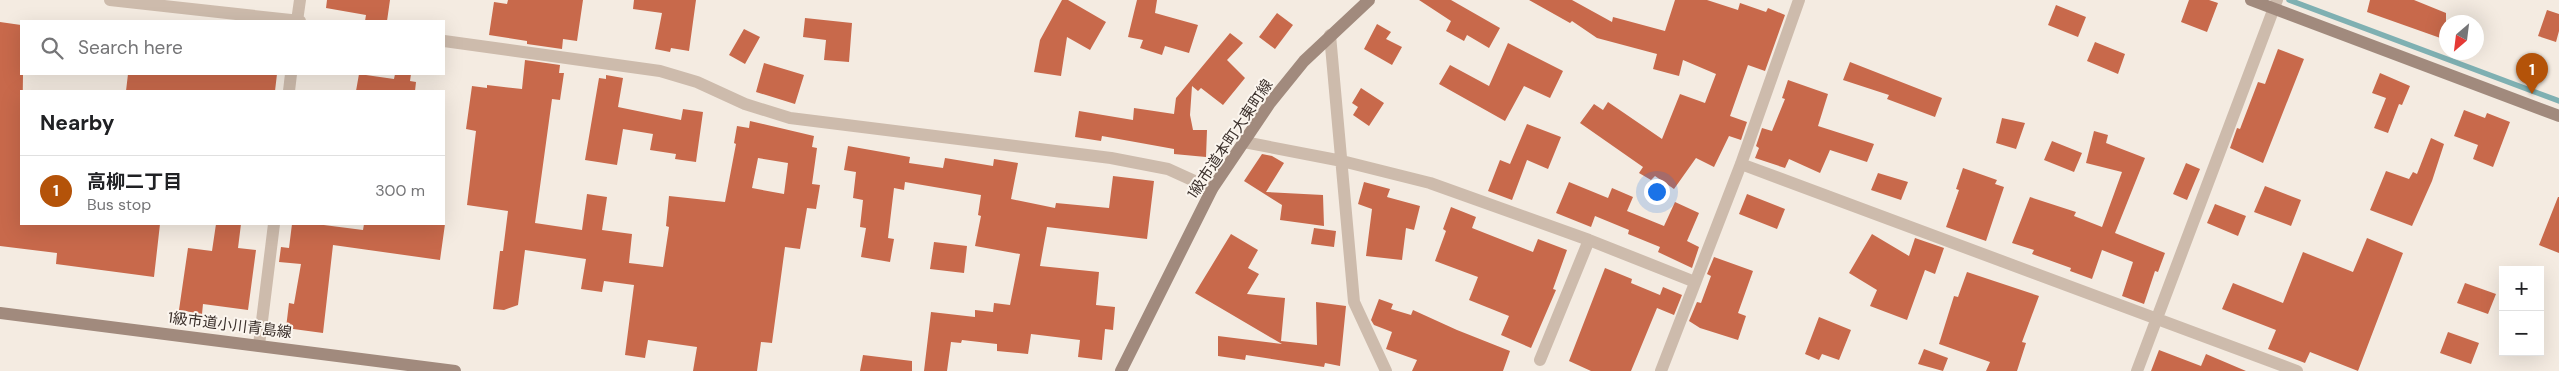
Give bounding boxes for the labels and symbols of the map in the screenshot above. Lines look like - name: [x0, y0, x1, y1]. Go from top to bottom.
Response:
- north arrow: [2439, 15, 2484, 60]
- pin: 1: [2516, 53, 2548, 94]
- street label: 1級市道本町大東町線: [1183, 76, 1277, 202]
- your location: [1644, 179, 1670, 205]
- street label: 1級市道小川青島線: [167, 307, 293, 343]

